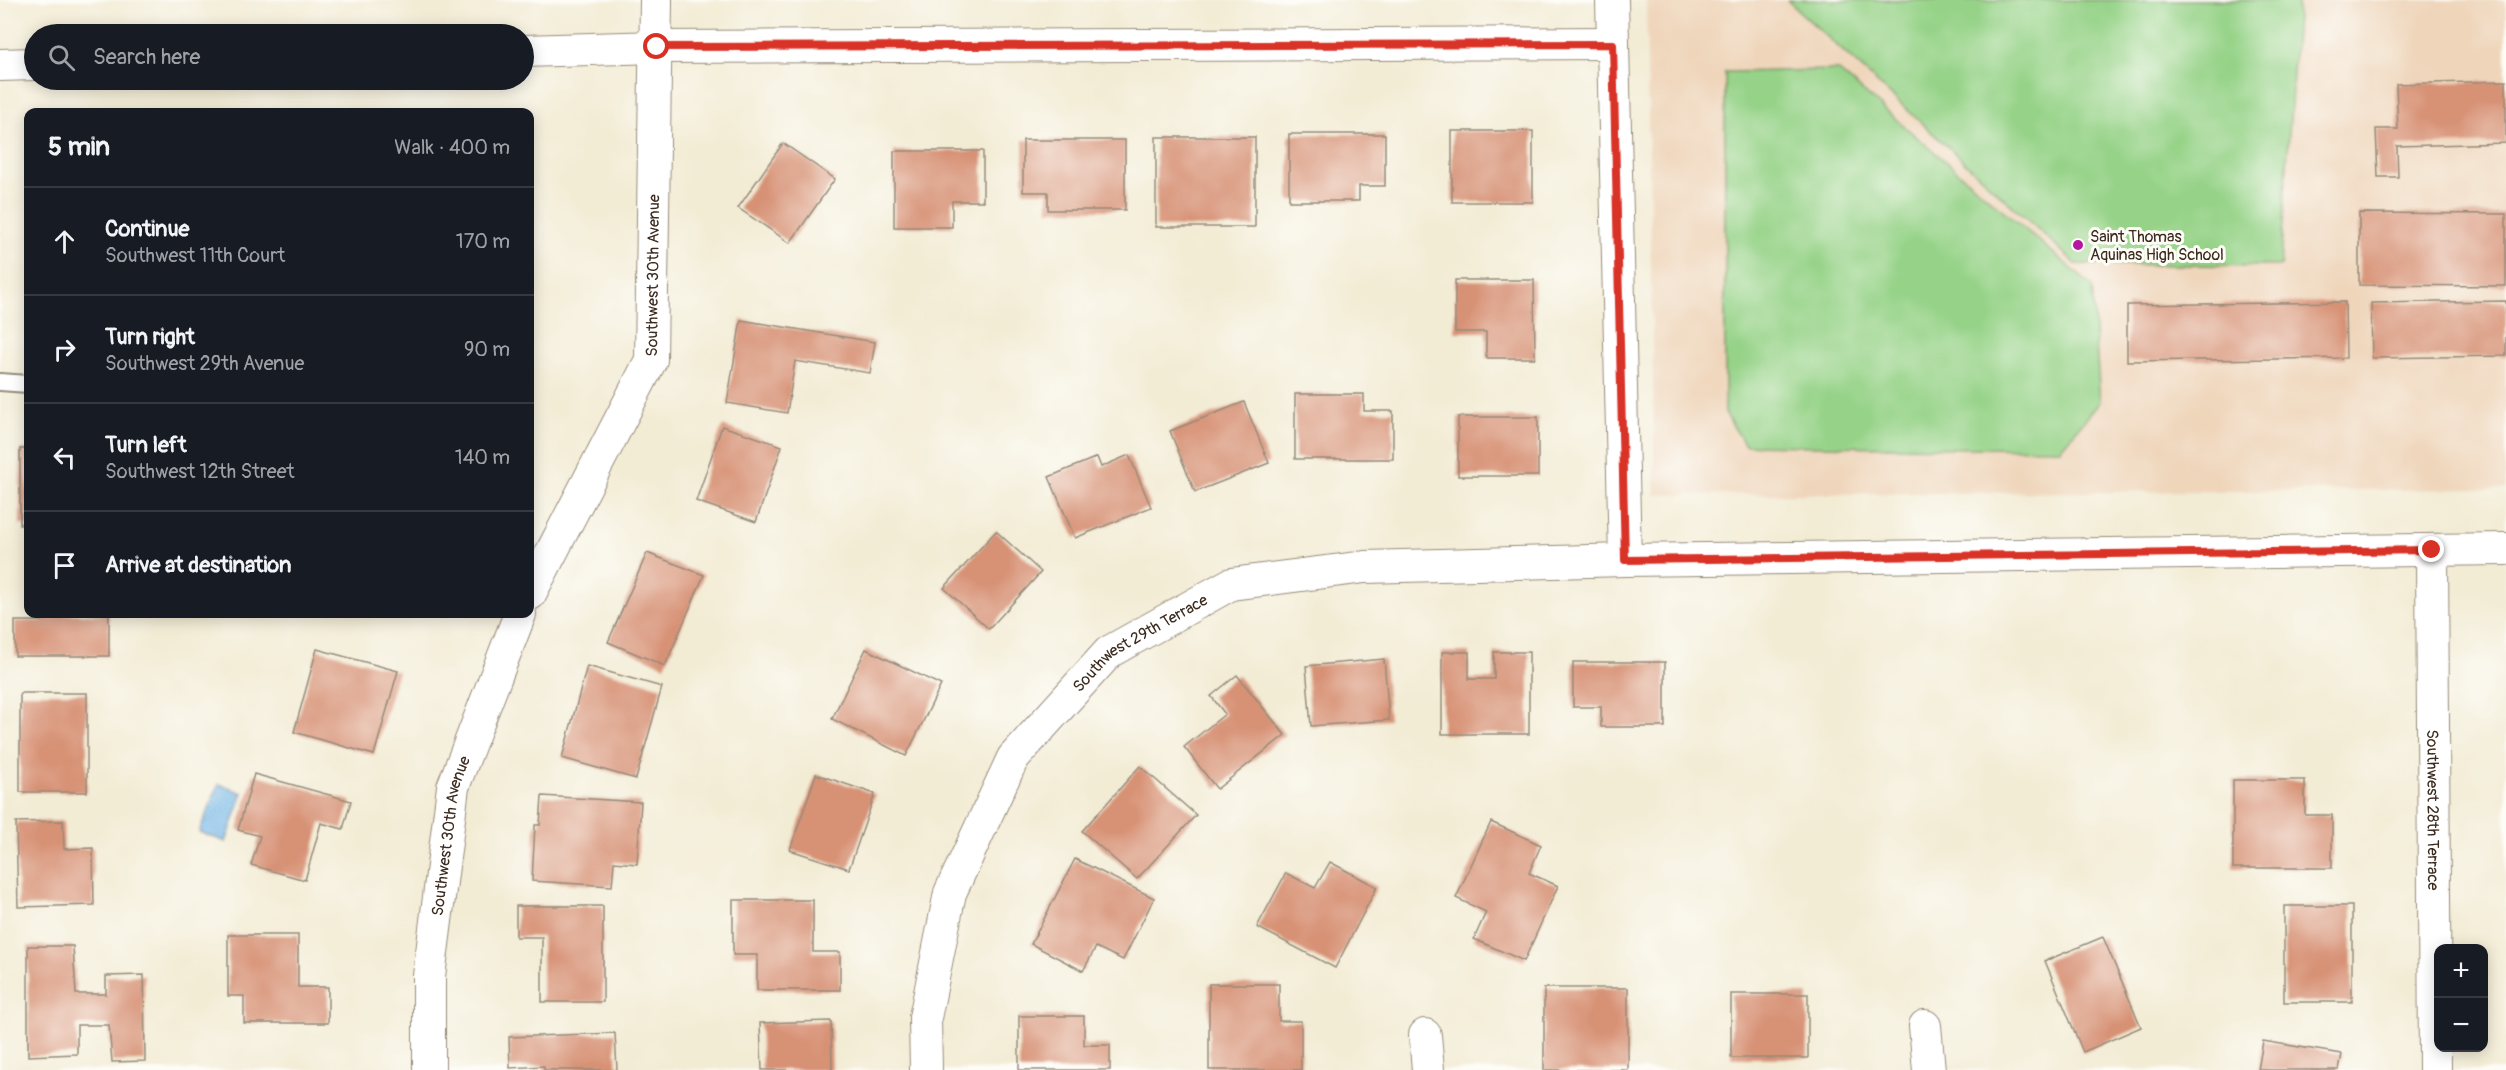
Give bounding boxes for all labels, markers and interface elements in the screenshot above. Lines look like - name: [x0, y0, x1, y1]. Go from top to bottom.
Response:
- search box: [24, 24, 534, 90]
- route start: [643, 33, 669, 59]
- icon: search: [45, 41, 78, 74]
- text: Search here: [93, 43, 200, 71]
- text: 5 min: [48, 131, 110, 163]
- text: Walk · 400 m: [394, 135, 510, 160]
- street label: Southwest 30th Avenue: [642, 194, 664, 357]
- text: Continue: [105, 215, 189, 243]
- icon: ahead: [48, 225, 81, 258]
- place label: Saint Thomas Aquinas High School: [2090, 227, 2224, 265]
- text: 170 m: [456, 229, 510, 254]
- marker: Saint Thomas Aquinas High School: [2071, 238, 2085, 252]
- text: Southwest 11th Court: [105, 243, 285, 268]
- text: Turn right: [105, 323, 195, 351]
- icon: right: [48, 333, 81, 366]
- text: 90 m: [464, 337, 510, 362]
- text: Southwest 29th Avenue: [105, 351, 304, 376]
- text: Turn left: [105, 431, 187, 459]
- icon: left: [48, 441, 81, 474]
- text: 140 m: [455, 445, 510, 470]
- text: Southwest 12th Street: [105, 459, 295, 484]
- route end: [2418, 536, 2444, 562]
- icon: arrive: [48, 549, 81, 582]
- text: Arrive at destination: [105, 551, 291, 579]
- street label: Southwest 29th Terrace: [1069, 590, 1211, 696]
- street label: Southwest 28th Terrace: [2422, 729, 2443, 891]
- street label: Southwest 30th Avenue: [428, 753, 475, 917]
- map controls: [2434, 944, 2488, 1052]
- button: +: [2434, 944, 2488, 998]
- button: −: [2434, 998, 2488, 1052]

